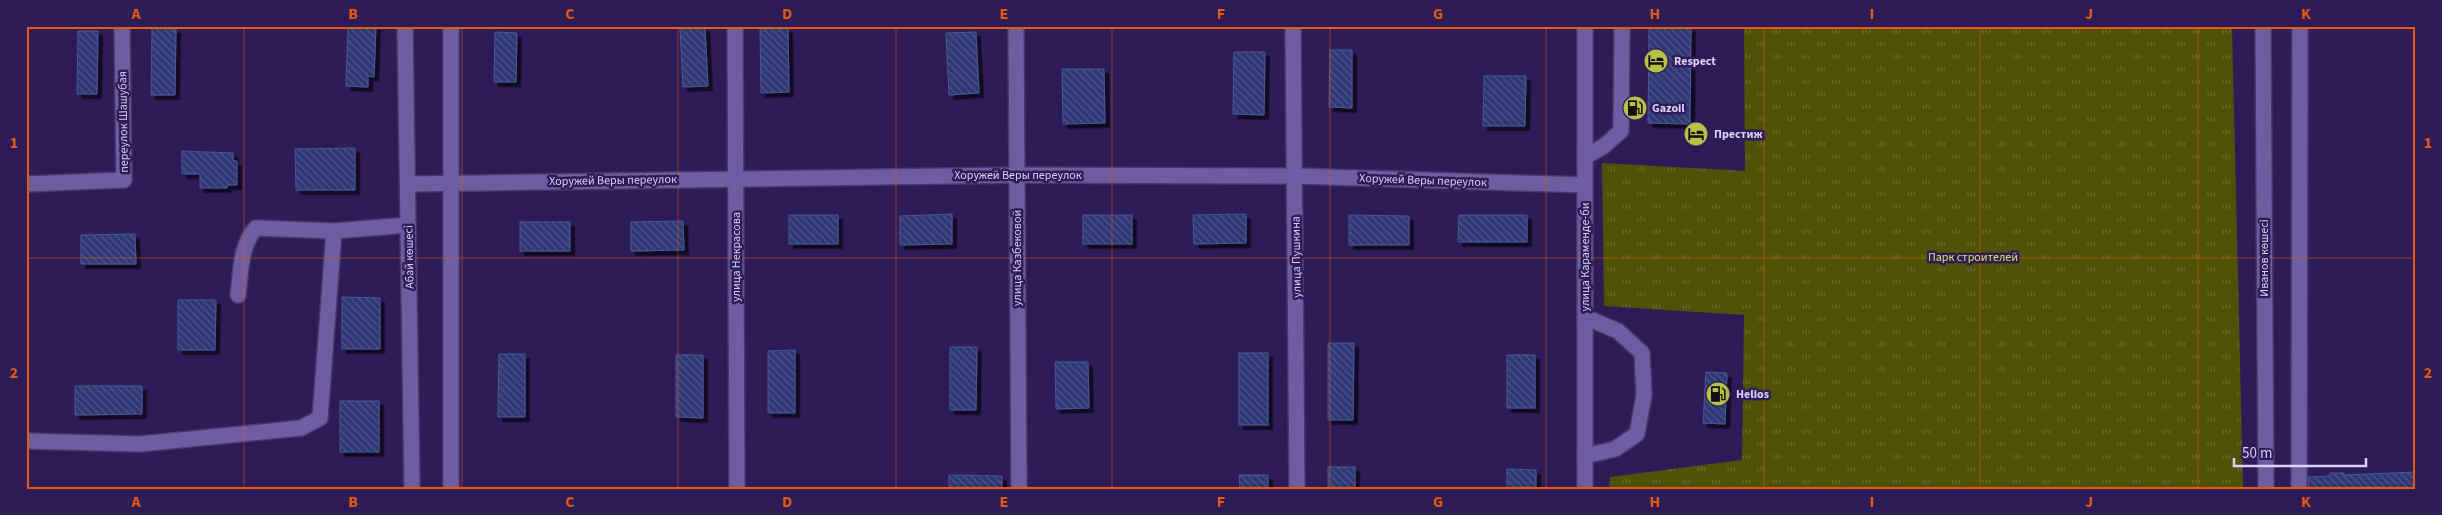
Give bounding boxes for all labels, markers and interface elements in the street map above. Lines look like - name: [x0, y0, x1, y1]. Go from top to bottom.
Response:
- text: A: [130, 3, 141, 25]
- text: B: [348, 3, 358, 25]
- text: C: [565, 3, 575, 25]
- text: D: [782, 3, 792, 25]
- text: E: [1000, 3, 1008, 25]
- text: F: [1217, 3, 1225, 25]
- text: G: [1433, 3, 1443, 25]
- text: H: [1650, 3, 1660, 25]
- text: I: [1870, 3, 1874, 25]
- text: J: [2085, 3, 2093, 25]
- text: K: [2301, 3, 2311, 25]
- hotel icon: Respect: [1643, 48, 1669, 74]
- place label: Respect: [1674, 53, 1716, 70]
- street label: переулок Шашубая: [114, 71, 133, 173]
- fuel station icon: Gazoil: [1622, 95, 1648, 121]
- place label: Gazoil: [1652, 100, 1685, 117]
- hotel icon: Престиж: [1683, 121, 1709, 147]
- place label: Престиж: [1714, 126, 1763, 143]
- text: 1: [10, 132, 18, 154]
- text: 1: [2424, 132, 2432, 154]
- street label: Хоружей Веры переулок: [954, 167, 1082, 184]
- street label: Хоружей Веры переулок: [1359, 170, 1487, 191]
- street label: Хоружей Веры переулок: [549, 171, 677, 190]
- street label: улица Караменде-би: [1577, 202, 1594, 312]
- street label: улица Казбековой: [1009, 210, 1026, 306]
- street label: улица Некрасова: [728, 212, 745, 302]
- street label: улица Пушкина: [1287, 216, 1306, 298]
- street label: Иванов көшесі: [2256, 219, 2273, 297]
- street label: Абай көшесі: [400, 225, 419, 289]
- park label: Парк строителей: [1928, 249, 2018, 266]
- text: 2: [10, 362, 18, 384]
- text: 2: [2424, 362, 2432, 384]
- fuel station icon: Helios: [1705, 381, 1731, 407]
- place label: Helios: [1736, 386, 1769, 403]
- scale bar: [2234, 435, 2367, 467]
- text: 50 m: [2242, 443, 2272, 464]
- text: A: [130, 491, 141, 513]
- text: B: [348, 491, 358, 513]
- text: C: [565, 491, 575, 513]
- text: D: [782, 491, 792, 513]
- text: E: [1000, 491, 1008, 513]
- text: F: [1217, 491, 1225, 513]
- text: G: [1433, 491, 1443, 513]
- text: H: [1650, 491, 1660, 513]
- text: I: [1870, 491, 1874, 513]
- text: J: [2085, 491, 2093, 513]
- text: K: [2301, 491, 2311, 513]

